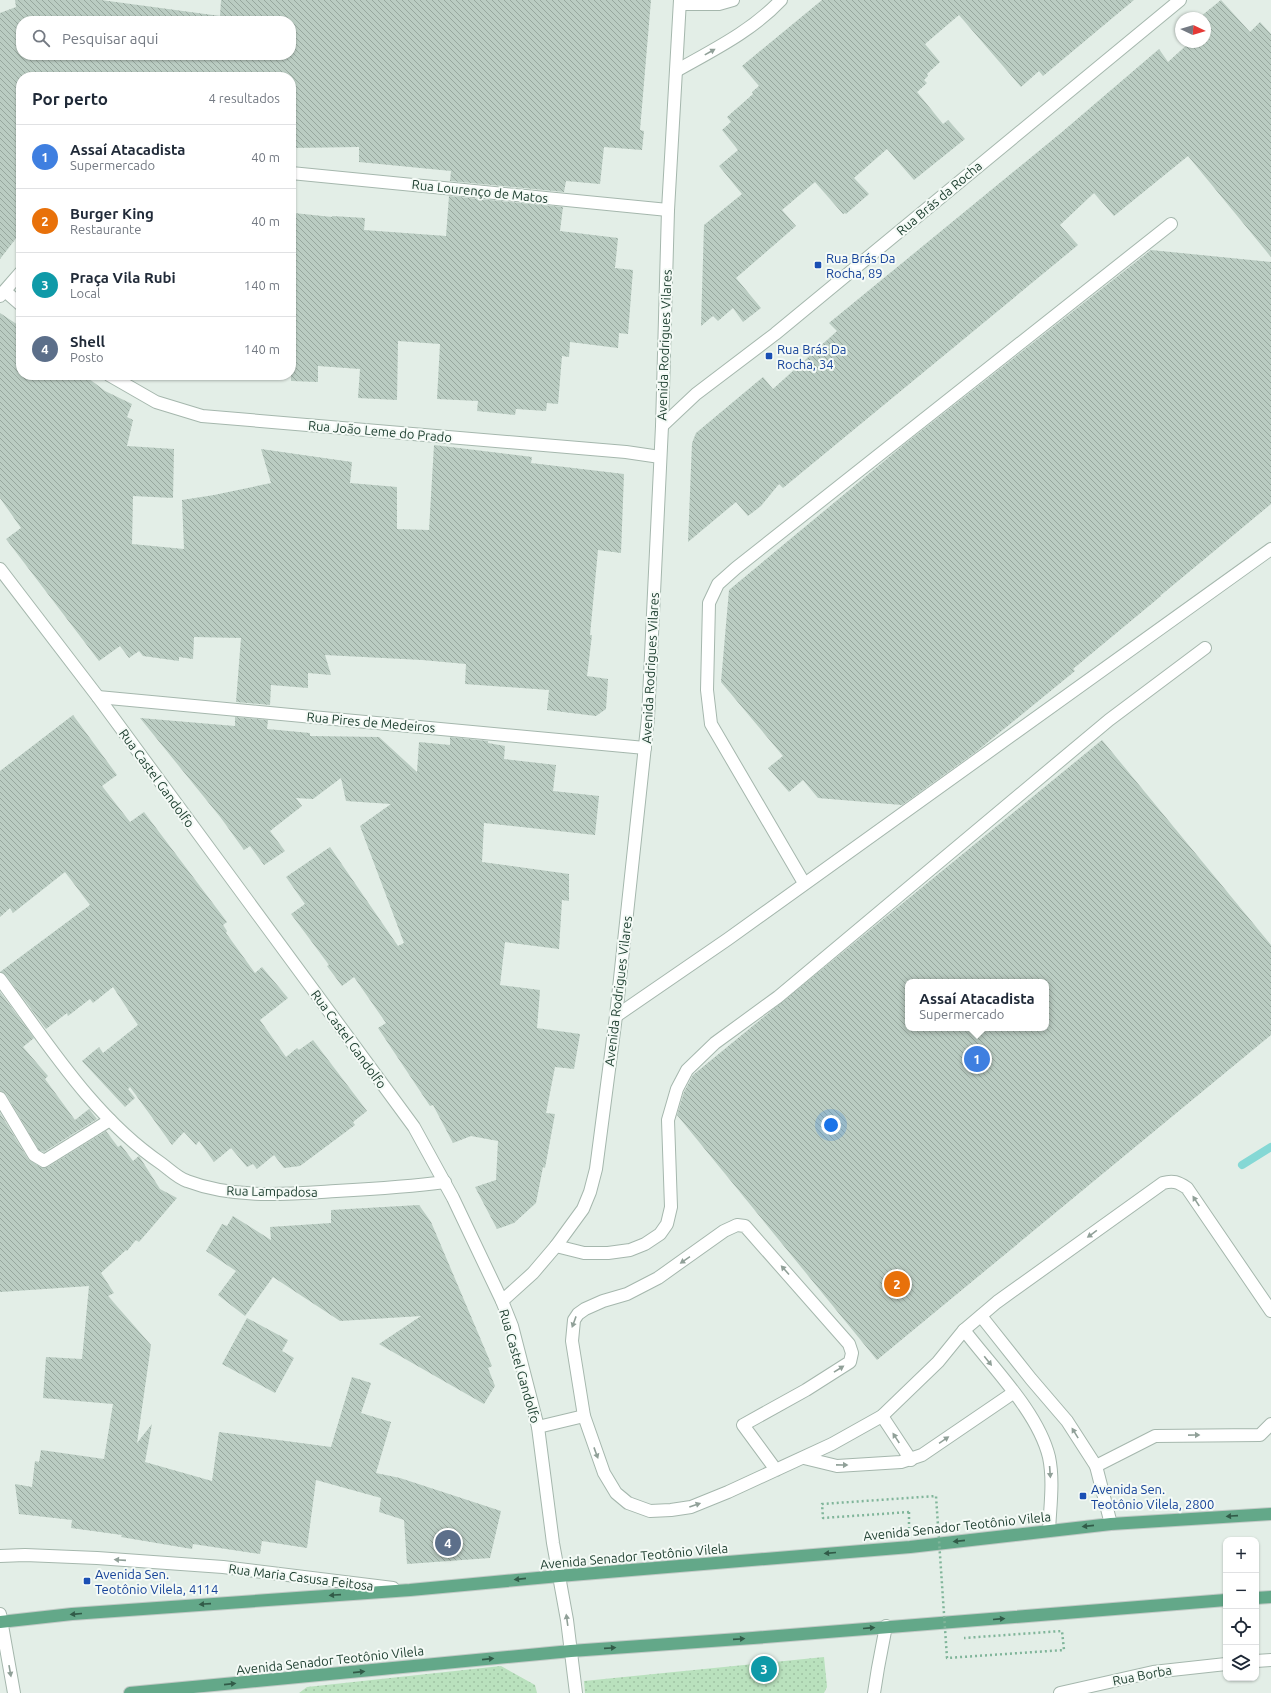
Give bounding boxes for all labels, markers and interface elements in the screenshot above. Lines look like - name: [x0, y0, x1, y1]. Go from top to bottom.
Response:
- north arrow: [1175, 12, 1211, 48]
- search box: [16, 16, 296, 60]
- icon: search: [30, 27, 52, 49]
- text: Pesquisar aqui: [62, 30, 158, 47]
- one-way arrow: [704, 49, 716, 56]
- text: Por perto: [32, 89, 108, 108]
- text: 4 resultados: [209, 91, 280, 105]
- text: Assaí Atacadista: [70, 141, 186, 158]
- text: 1: [41, 150, 49, 164]
- text: 40 m: [251, 150, 280, 164]
- text: Supermercado: [70, 158, 155, 172]
- street label: Rua Brás da Rocha: [894, 158, 984, 238]
- street label: Rua Lourenço de Matos: [411, 177, 549, 205]
- text: Burger King: [70, 205, 154, 222]
- text: 2: [41, 214, 49, 228]
- text: 40 m: [251, 214, 280, 228]
- text: Restaurante: [70, 222, 141, 236]
- place label: Rua Brás Da Rocha, 89: [826, 251, 896, 281]
- marker: Rua Brás Da Rocha, 89: [813, 260, 823, 270]
- text: Praça Vila Rubi: [70, 269, 176, 286]
- street label: Avenida Rodrigues Vilares: [654, 269, 674, 421]
- text: 3: [41, 278, 49, 292]
- text: 140 m: [244, 278, 280, 292]
- text: Local: [70, 286, 100, 300]
- text: Shell: [70, 333, 105, 350]
- text: 4: [41, 342, 49, 356]
- text: 140 m: [244, 342, 280, 356]
- place label: Rua Brás Da Rocha, 34: [777, 342, 847, 372]
- text: Posto: [70, 350, 104, 364]
- marker: Rua Brás Da Rocha, 34: [764, 351, 774, 361]
- street label: Rua João Leme do Prado: [307, 418, 453, 444]
- street label: Avenida Rodrigues Vilares: [639, 592, 661, 744]
- street label: Rua Pires de Medeiros: [306, 709, 436, 735]
- street label: Rua Castel Gandolfo: [117, 726, 197, 830]
- street label: Avenida Rodrigues Vilares: [602, 915, 634, 1067]
- popup: [905, 979, 1049, 1031]
- street label: Rua Castel Gandolfo: [309, 987, 389, 1091]
- text: Assaí Atacadista: [919, 990, 1035, 1007]
- text: Supermercado: [919, 1007, 1004, 1021]
- pin: 1: [964, 1044, 990, 1074]
- your location: [821, 1115, 841, 1135]
- street label: Rua Lampadosa: [226, 1183, 318, 1199]
- one-way arrow: [1192, 1196, 1200, 1206]
- one-way arrow: [1087, 1230, 1097, 1238]
- one-way arrow: [679, 1256, 691, 1263]
- one-way arrow: [780, 1265, 789, 1275]
- pin: 2: [884, 1269, 910, 1299]
- street label: Rua Castel Gandolfo: [497, 1307, 543, 1425]
- one-way arrow: [571, 1317, 577, 1329]
- one-way arrow: [984, 1355, 993, 1366]
- one-way arrow: [834, 1365, 844, 1373]
- one-way arrow: [1071, 1428, 1079, 1438]
- one-way arrow: [893, 1432, 900, 1444]
- one-way arrow: [1188, 1432, 1201, 1438]
- one-way arrow: [939, 1436, 949, 1444]
- one-way arrow: [594, 1447, 600, 1459]
- one-way arrow: [836, 1462, 849, 1468]
- one-way arrow: [1047, 1466, 1054, 1478]
- place label: Avenida Sen. Teotônio Vilela, 2800: [1091, 1482, 1214, 1512]
- marker: Avenida Sen. Teotônio Vilela, 2800: [1078, 1491, 1088, 1501]
- one-way arrow: [690, 1502, 702, 1508]
- street label: Avenida Senador Teotônio Vilela: [862, 1509, 1052, 1543]
- one-way arrow: [1226, 1513, 1238, 1520]
- one-way arrow: [1082, 1523, 1094, 1530]
- pin: 4: [435, 1528, 461, 1558]
- map controls: [1223, 1537, 1259, 1681]
- button: +: [1223, 1537, 1259, 1573]
- one-way arrow: [953, 1538, 965, 1544]
- street label: Avenida Senador Teotônio Vilela: [539, 1541, 729, 1571]
- one-way arrow: [824, 1550, 836, 1557]
- one-way arrow: [114, 1557, 126, 1563]
- street label: Rua Maria Casusa Feitosa: [228, 1561, 374, 1593]
- place label: Avenida Sen. Teotônio Vilela, 4114: [95, 1567, 218, 1597]
- button: −: [1223, 1573, 1259, 1609]
- marker: Avenida Sen. Teotônio Vilela, 4114: [82, 1576, 92, 1586]
- one-way arrow: [514, 1576, 527, 1583]
- one-way arrow: [329, 1592, 341, 1599]
- one-way arrow: [199, 1601, 212, 1608]
- button: locate: [1223, 1609, 1259, 1645]
- one-way arrow: [70, 1610, 82, 1617]
- one-way arrow: [564, 1614, 570, 1626]
- one-way arrow: [992, 1615, 1005, 1622]
- one-way arrow: [863, 1625, 875, 1631]
- one-way arrow: [733, 1636, 745, 1643]
- street label: Avenida Senador Teotônio Vilela: [235, 1643, 425, 1677]
- one-way arrow: [604, 1645, 616, 1652]
- button: layers: [1223, 1645, 1259, 1681]
- pin: 3: [751, 1654, 777, 1684]
- one-way arrow: [482, 1656, 494, 1662]
- street label: Rua Borba: [1111, 1662, 1173, 1688]
- one-way arrow: [7, 1665, 13, 1677]
- one-way arrow: [353, 1668, 365, 1675]
- one-way arrow: [223, 1681, 236, 1688]

